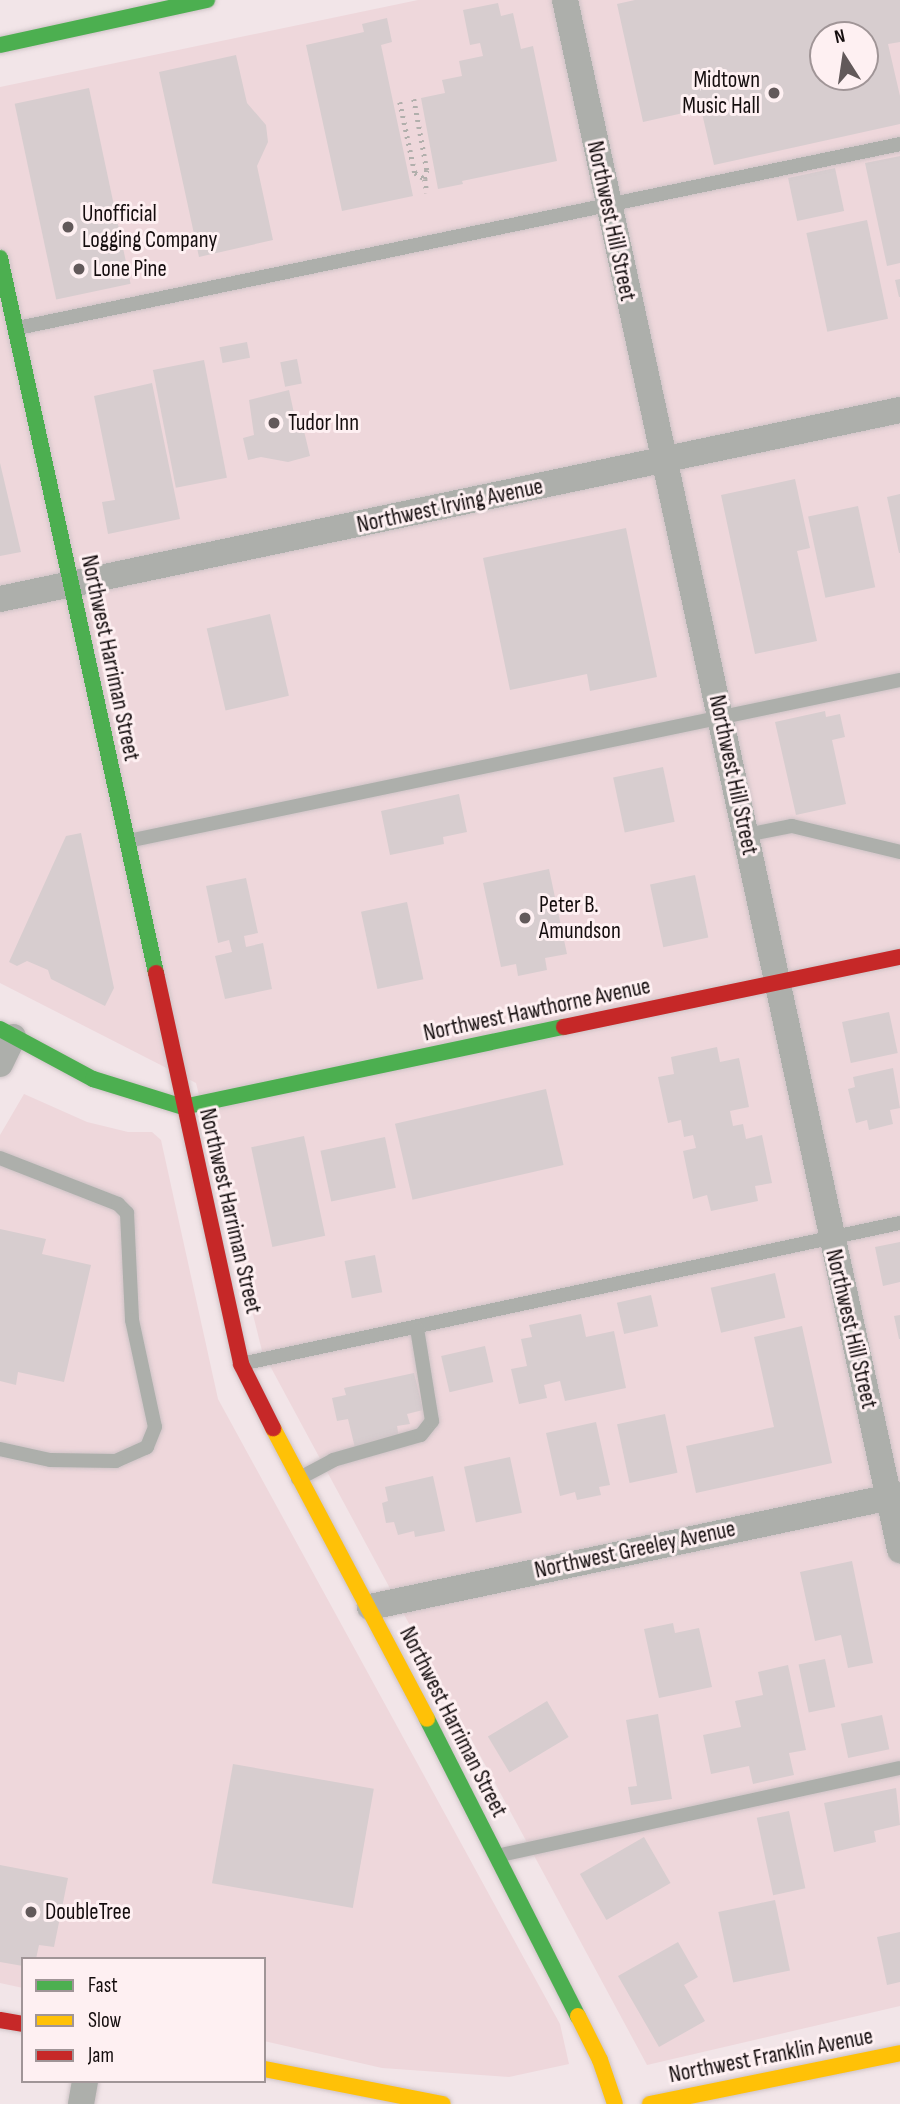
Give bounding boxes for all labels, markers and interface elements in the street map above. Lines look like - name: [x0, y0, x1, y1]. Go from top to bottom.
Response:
- north arrow: [809, 21, 879, 91]
- text: N: [833, 25, 847, 49]
- place label: Midtown Music Hall: [682, 66, 760, 120]
- marker: Midtown Music Hall: [766, 85, 782, 101]
- street label: Northwest Hill Street: [581, 139, 641, 303]
- place label: Unofficial Logging Company: [82, 200, 217, 254]
- marker: Unofficial Logging Company: [60, 219, 76, 235]
- place label: Lone Pine: [93, 255, 167, 283]
- marker: Lone Pine: [71, 261, 87, 277]
- place label: Tudor Inn: [288, 409, 359, 437]
- marker: Tudor Inn: [266, 415, 282, 431]
- street label: Northwest Irving Avenue: [354, 473, 546, 539]
- street label: Northwest Harriman Street: [75, 553, 145, 763]
- street label: Northwest Hill Street: [703, 693, 763, 857]
- place label: Peter B. Amundson: [539, 891, 621, 945]
- marker: Peter B. Amundson: [517, 910, 533, 926]
- street label: Northwest Hawthorne Avenue: [421, 972, 653, 1048]
- street label: Northwest Harriman Street: [193, 1106, 267, 1316]
- street label: Northwest Hill Street: [819, 1247, 883, 1411]
- street label: Northwest Greeley Avenue: [532, 1515, 738, 1585]
- street label: Northwest Harriman Street: [393, 1622, 513, 1822]
- place label: DoubleTree: [45, 1898, 131, 1926]
- marker: DoubleTree: [23, 1904, 39, 1920]
- legend: [21, 1957, 266, 2083]
- text: Fast: [88, 1973, 118, 1998]
- text: Slow: [88, 2008, 121, 2033]
- street label: Northwest Franklin Avenue: [667, 2023, 875, 2089]
- text: Jam: [88, 2043, 114, 2068]

